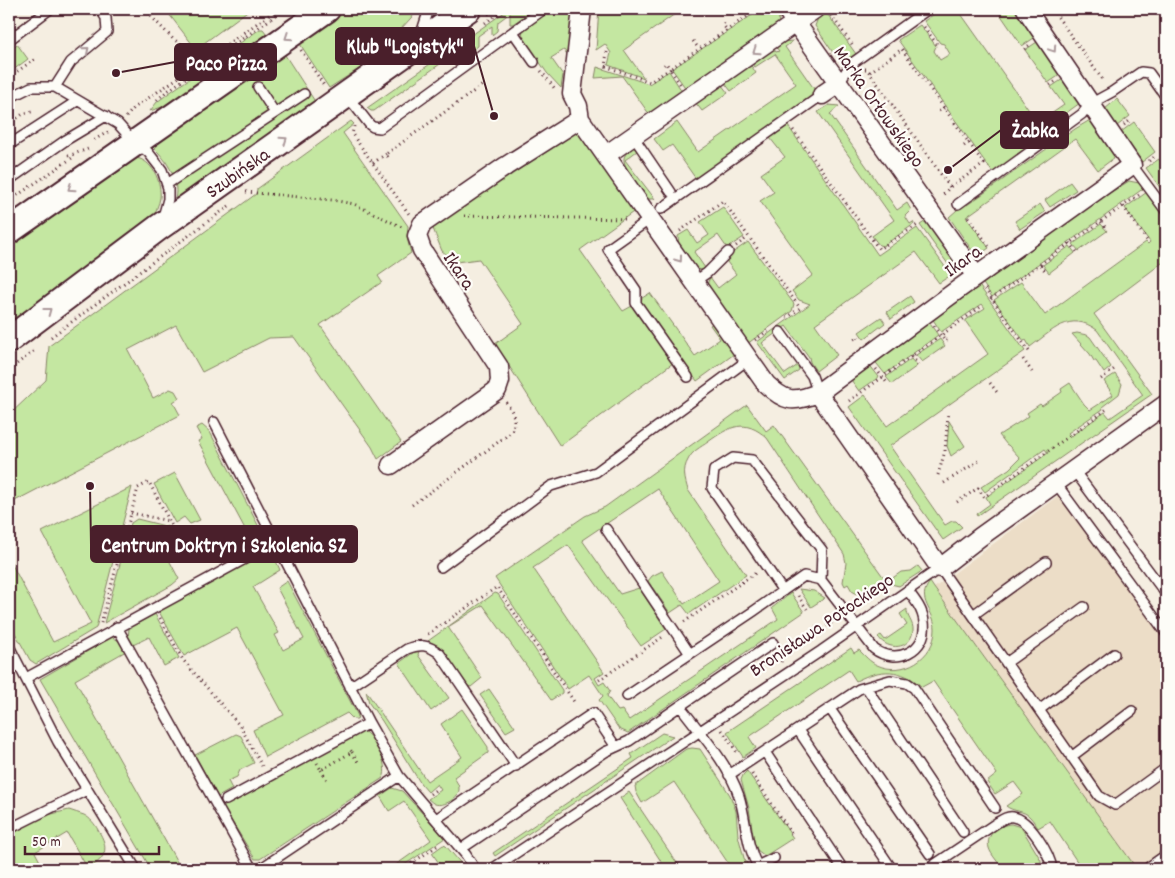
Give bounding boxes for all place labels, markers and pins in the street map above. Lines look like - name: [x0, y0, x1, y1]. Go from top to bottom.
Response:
- callout: Klub "Logistyk": [336, 28, 474, 64]
- callout: Paco Pizza: [175, 44, 276, 80]
- callout: Żabka: [1001, 112, 1068, 148]
- callout: Centrum Doktryn i Szkolenia SZ: [91, 526, 357, 562]

